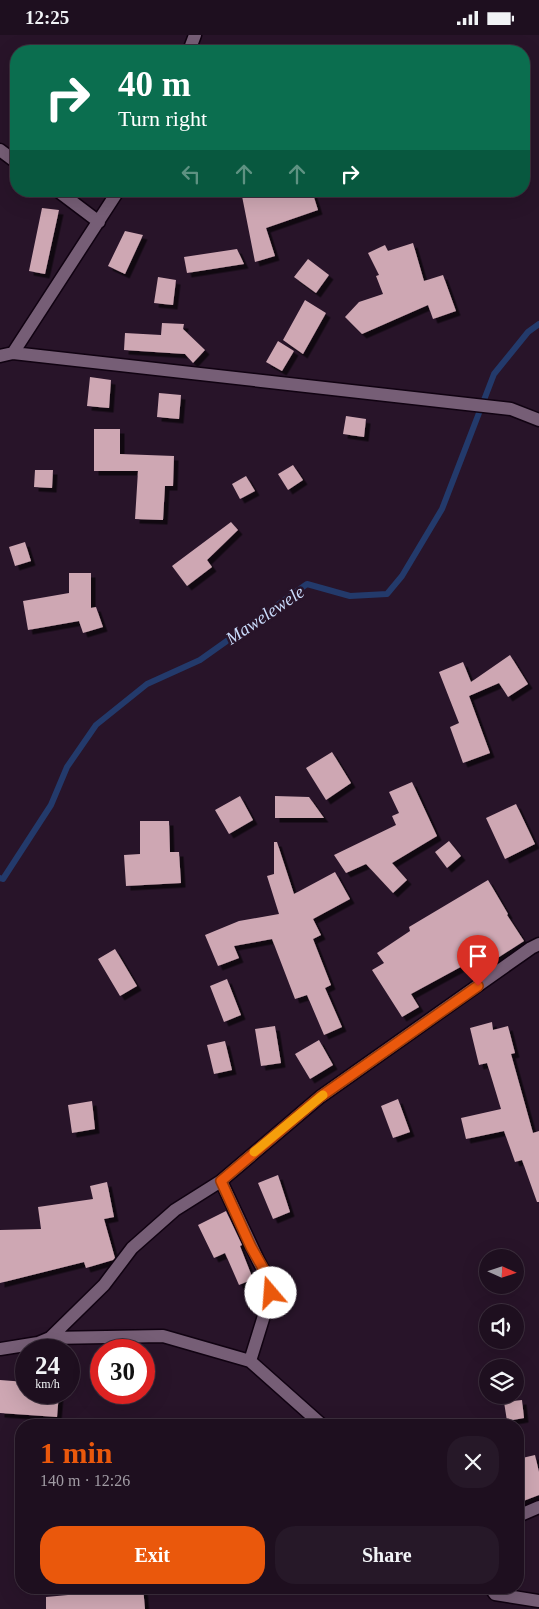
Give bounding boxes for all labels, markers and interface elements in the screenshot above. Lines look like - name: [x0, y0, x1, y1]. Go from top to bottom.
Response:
- text: 12:25: [25, 7, 69, 28]
- icon: right: [35, 65, 100, 130]
- text: 40 m: [118, 65, 191, 104]
- text: Turn right: [118, 106, 207, 131]
- icon: left: [177, 160, 205, 188]
- icon: ahead: [230, 160, 258, 188]
- icon: ahead: [283, 160, 311, 188]
- icon: right: [336, 160, 364, 188]
- water label: Mawelewele: [221, 582, 308, 649]
- pin: [457, 935, 499, 986]
- icon: arrive: [464, 942, 492, 970]
- north arrow: [479, 1249, 524, 1294]
- map controls: [479, 1249, 524, 1404]
- position arrow: [244, 1266, 296, 1318]
- button: sound: [479, 1304, 524, 1349]
- speed limit sign: 30: [90, 1339, 155, 1404]
- text: 24: [35, 1352, 60, 1379]
- button: layers: [479, 1359, 524, 1404]
- text: km/h: [35, 1377, 60, 1391]
- text: 1 min: [40, 1436, 113, 1469]
- button: close: [447, 1436, 499, 1488]
- text: 140 m · 12:26: [40, 1472, 130, 1489]
- button: Exit: [40, 1526, 265, 1584]
- button: Share: [275, 1526, 499, 1584]

